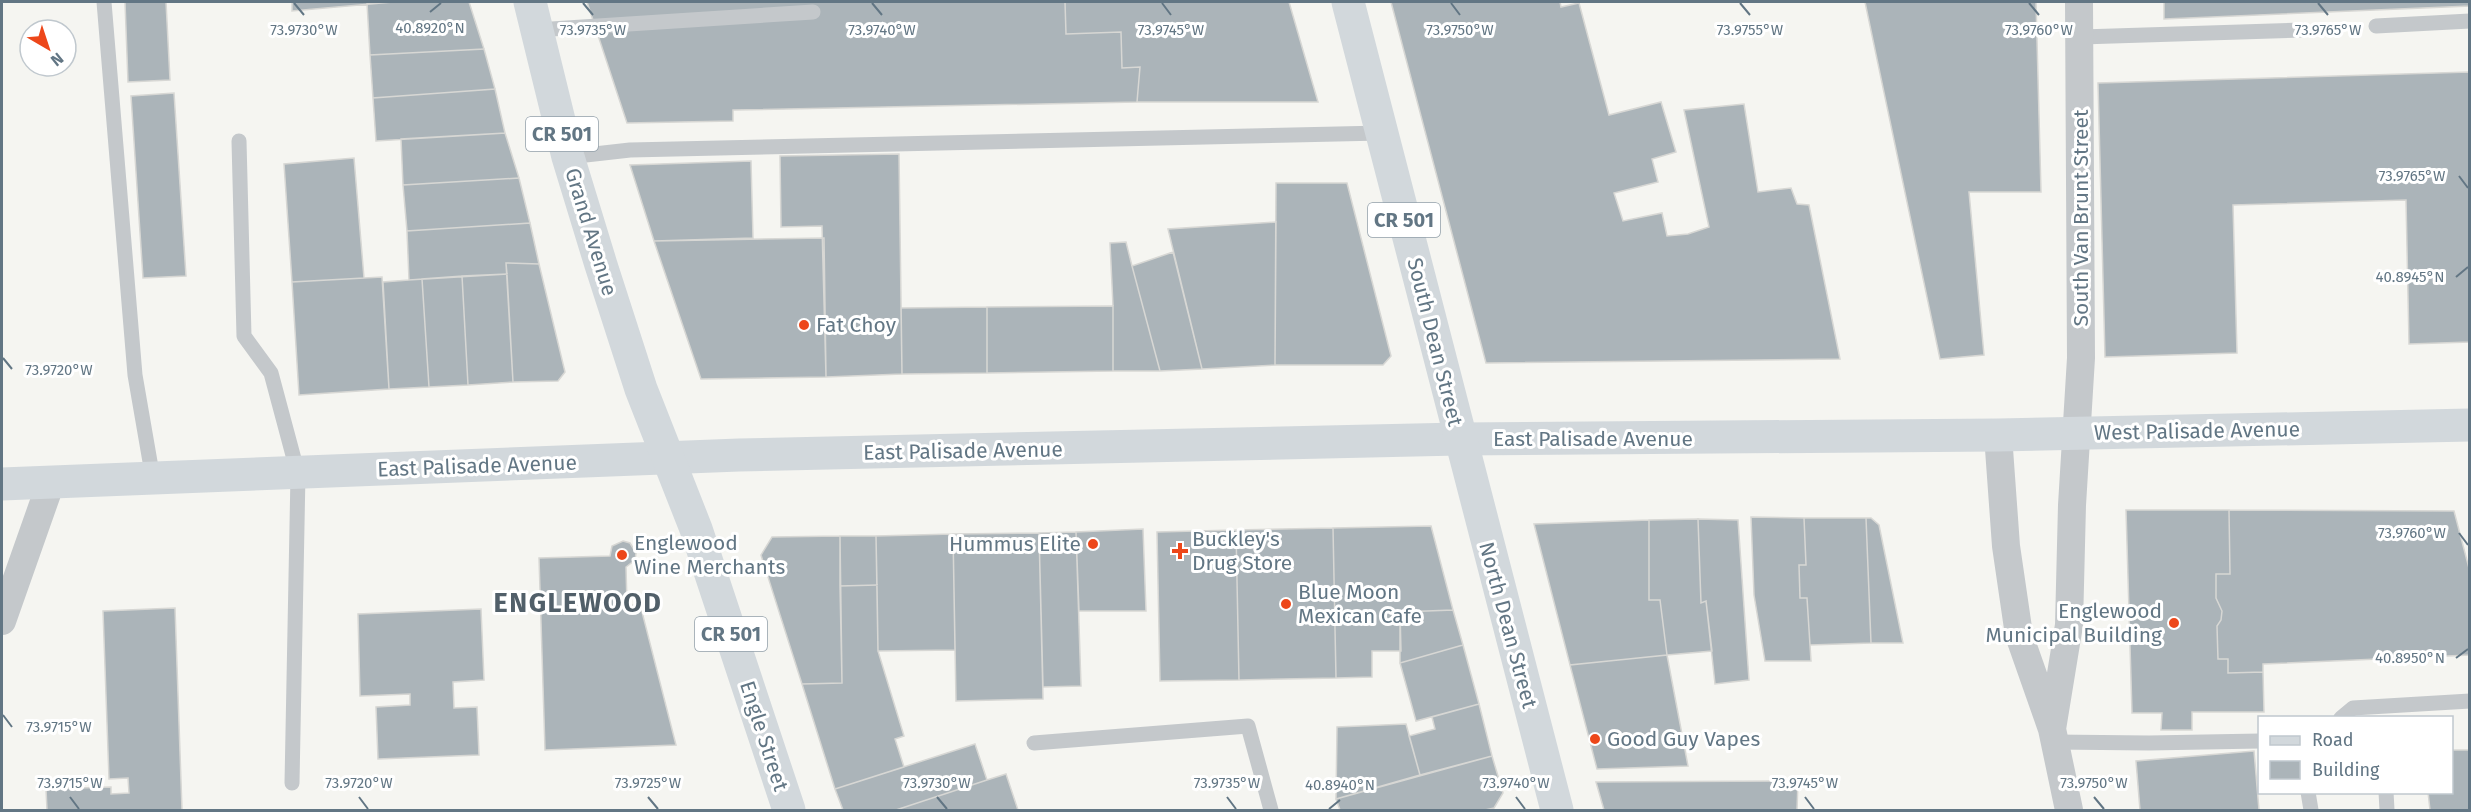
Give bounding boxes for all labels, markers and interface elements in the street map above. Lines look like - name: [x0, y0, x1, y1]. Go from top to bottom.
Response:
- north arrow: [18, 18, 78, 78]
- text: 40.8920°N: [395, 19, 465, 37]
- text: 73.9730°W: [270, 21, 338, 39]
- text: 73.9735°W: [560, 21, 627, 39]
- text: 73.9740°W: [848, 21, 916, 39]
- text: 73.9745°W: [1138, 21, 1205, 39]
- text: 73.9750°W: [1426, 21, 1494, 39]
- text: 73.9755°W: [1717, 21, 1784, 39]
- text: 73.9760°W: [2005, 21, 2073, 39]
- text: 73.9765°W: [2295, 21, 2362, 39]
- text: N: [47, 49, 67, 70]
- street label: South Van Brunt Street: [2068, 109, 2094, 327]
- road number: CR 501: [526, 117, 598, 151]
- street label: Grand Avenue: [559, 165, 623, 299]
- text: 73.9765°W: [2379, 167, 2446, 185]
- road number: CR 501: [1368, 203, 1440, 237]
- street label: South Dean Street: [1402, 255, 1469, 429]
- text: 40.8945°N: [2376, 268, 2444, 286]
- place label: Fat Choy: [816, 312, 897, 338]
- marker: Fat Choy: [797, 318, 811, 332]
- text: 73.9720°W: [25, 361, 93, 379]
- street label: West Palisade Avenue: [2094, 416, 2300, 446]
- street label: East Palisade Avenue: [1493, 426, 1693, 452]
- street label: East Palisade Avenue: [863, 436, 1063, 466]
- street label: East Palisade Avenue: [377, 450, 577, 482]
- text: 73.9760°W: [2378, 524, 2446, 542]
- place label: Buckley's Drug Store: [1192, 526, 1292, 576]
- place label: Englewood Wine Merchants: [634, 530, 785, 580]
- place label: Hummus Elite: [949, 531, 1081, 557]
- marker: Hummus Elite: [1086, 537, 1100, 551]
- street label: North Dean Street: [1473, 539, 1543, 711]
- marker: Buckley's Drug Store: [1173, 544, 1187, 558]
- marker: Englewood Wine Merchants: [615, 548, 629, 562]
- place label: Blue Moon Mexican Cafe: [1298, 579, 1422, 629]
- district label: ENGLEWOOD: [494, 587, 662, 619]
- marker: Blue Moon Mexican Cafe: [1279, 597, 1293, 611]
- place label: Englewood Municipal Building: [1985, 598, 2162, 648]
- marker: Englewood Municipal Building: [2167, 616, 2181, 630]
- road number: CR 501: [695, 617, 767, 651]
- text: 40.8950°N: [2375, 649, 2445, 667]
- street label: Engle Street: [734, 678, 794, 795]
- legend: [2258, 716, 2453, 794]
- text: 73.9715°W: [26, 718, 92, 736]
- place label: Good Guy Vapes: [1607, 726, 1760, 752]
- text: Road: [2312, 729, 2354, 751]
- marker: Good Guy Vapes: [1588, 732, 1602, 746]
- text: Building: [2312, 759, 2380, 781]
- text: 73.9715°W: [37, 774, 103, 792]
- text: 73.9720°W: [325, 774, 393, 792]
- text: 73.9725°W: [615, 774, 682, 792]
- text: 73.9730°W: [903, 774, 971, 792]
- text: 73.9735°W: [1194, 774, 1261, 792]
- text: 73.9740°W: [1482, 774, 1550, 792]
- text: 73.9745°W: [1772, 774, 1839, 792]
- text: 73.9750°W: [2060, 774, 2128, 792]
- text: 40.8940°N: [1305, 776, 1375, 794]

